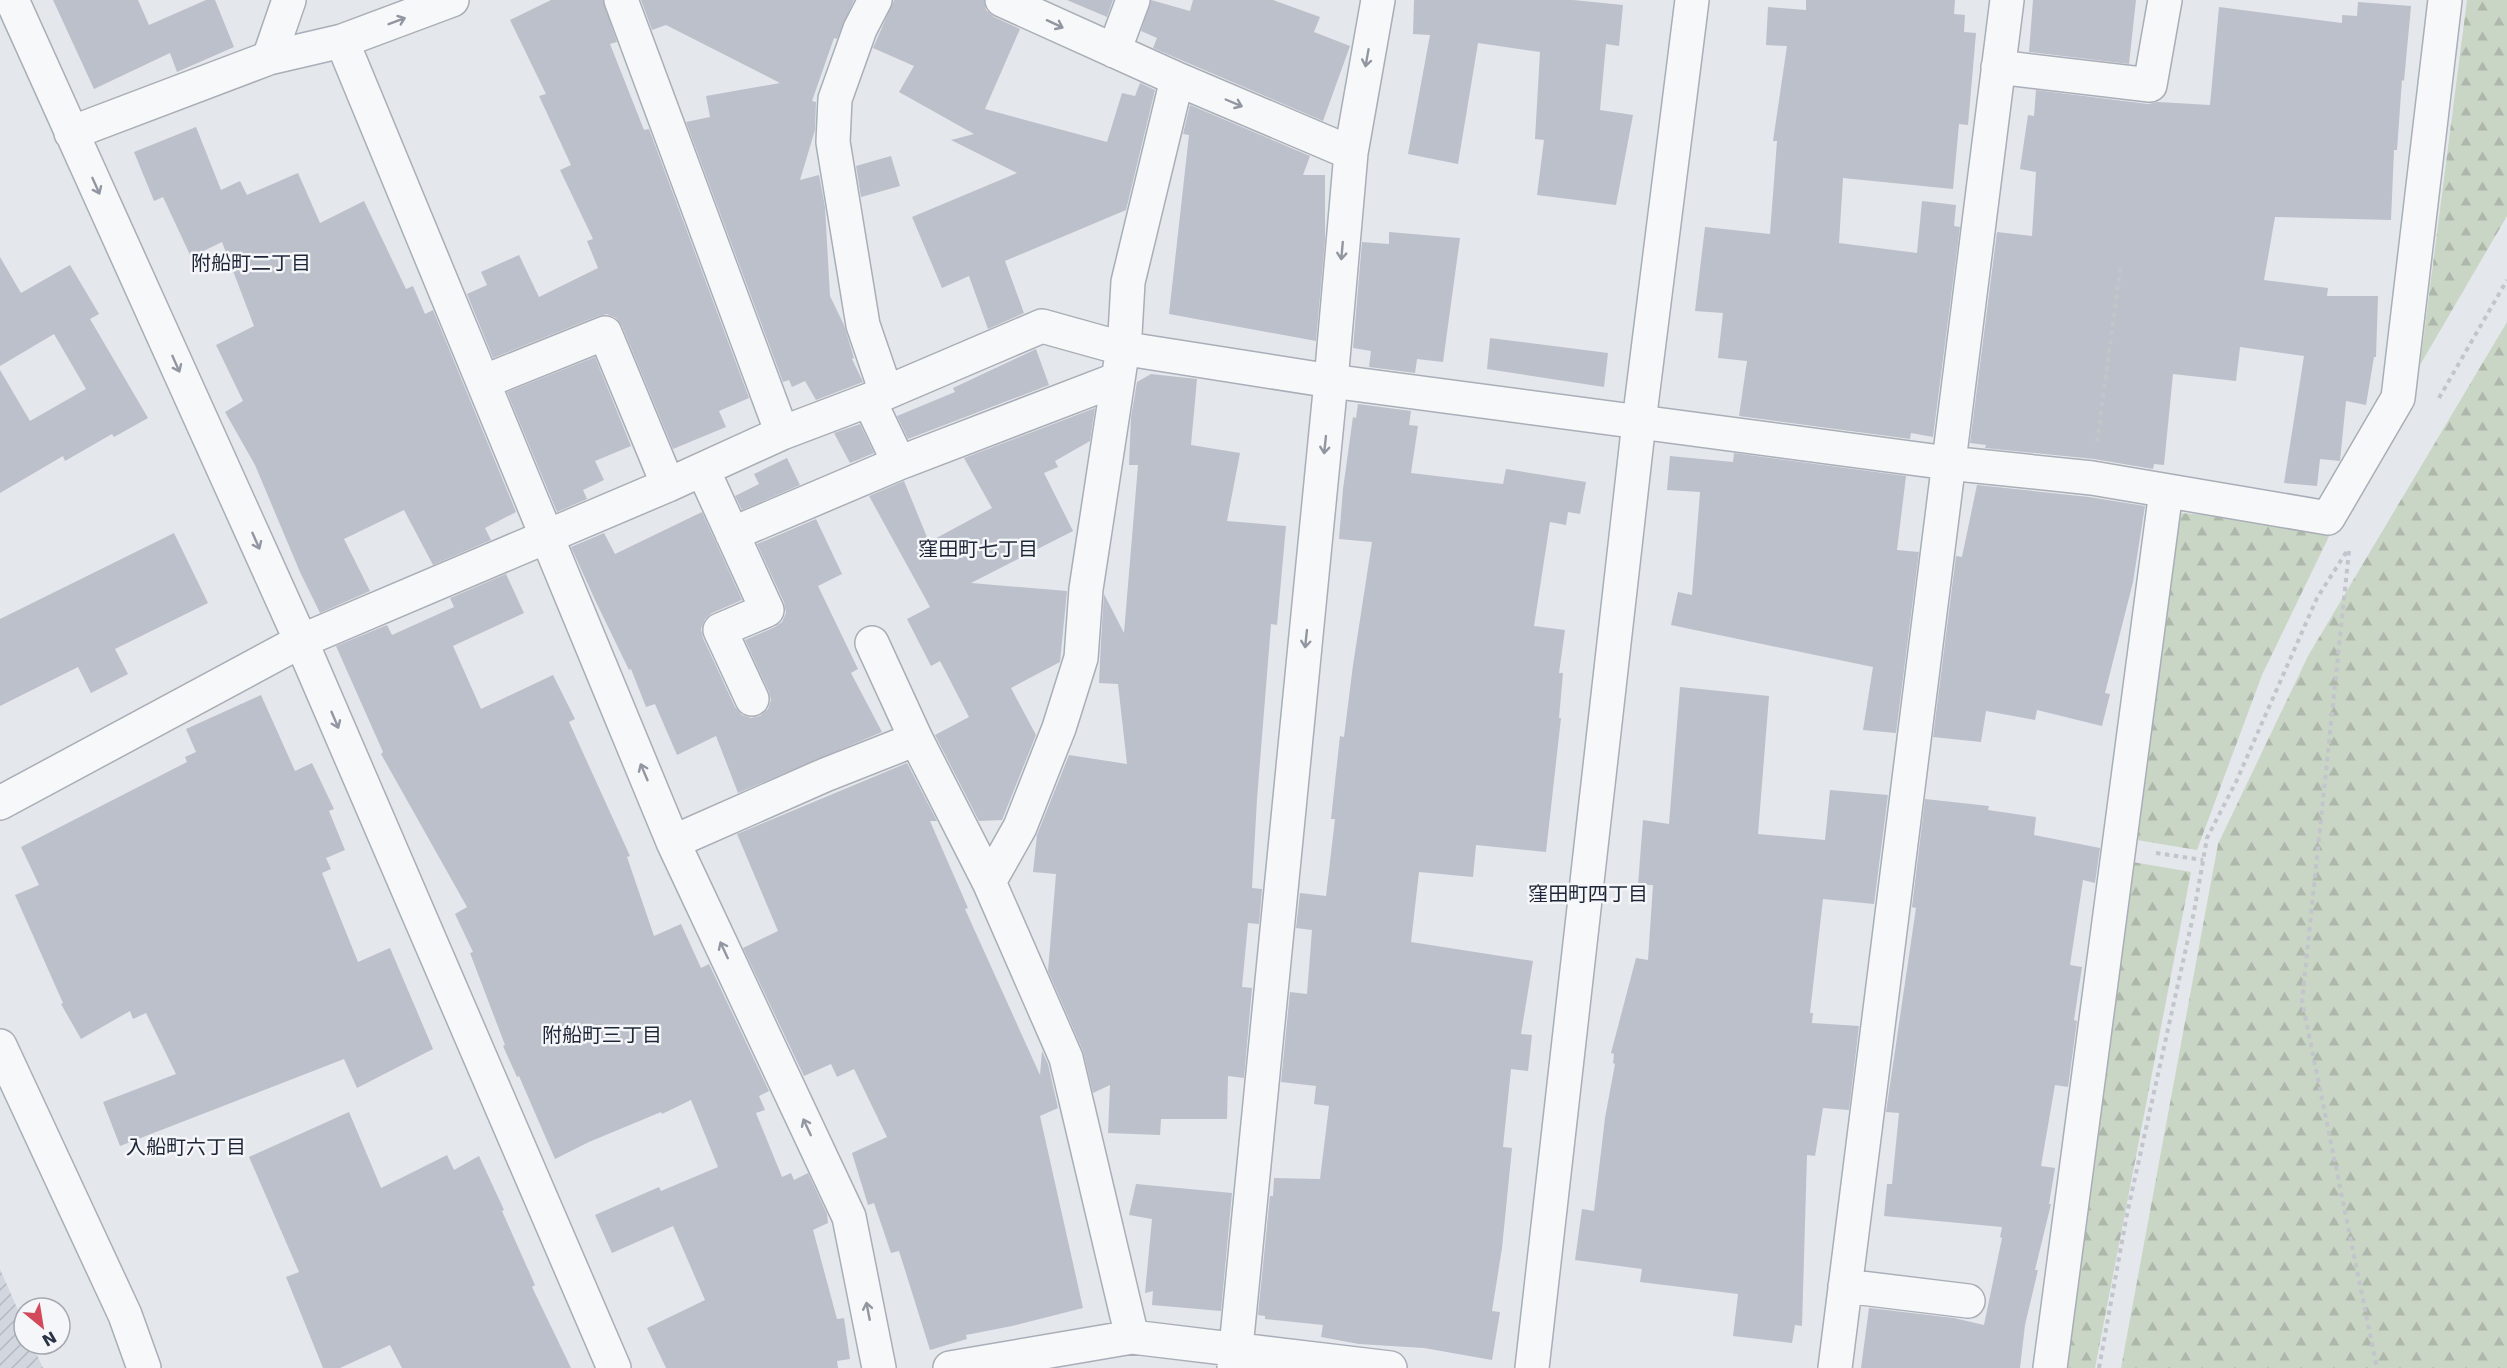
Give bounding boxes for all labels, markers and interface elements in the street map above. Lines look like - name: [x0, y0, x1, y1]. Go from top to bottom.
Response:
- one-way arrow: [387, 14, 406, 25]
- one-way arrow: [1046, 19, 1064, 31]
- one-way arrow: [1362, 47, 1373, 67]
- one-way arrow: [1224, 98, 1242, 110]
- one-way arrow: [90, 176, 102, 194]
- one-way arrow: [1336, 240, 1347, 260]
- district label: 附船町二丁目: [191, 251, 311, 275]
- one-way arrow: [170, 354, 182, 372]
- one-way arrow: [1319, 435, 1330, 454]
- one-way arrow: [251, 532, 262, 550]
- district label: 窪田町七丁目: [918, 537, 1038, 561]
- one-way arrow: [1300, 629, 1311, 649]
- one-way arrow: [330, 710, 341, 728]
- one-way arrow: [638, 764, 649, 782]
- district label: 窪田町四丁目: [1528, 882, 1648, 906]
- one-way arrow: [718, 942, 730, 960]
- district label: 附船町三丁目: [542, 1023, 662, 1047]
- one-way arrow: [800, 1118, 812, 1136]
- district label: 入船町六丁目: [126, 1135, 246, 1159]
- north arrow: [12, 1296, 72, 1356]
- one-way arrow: [862, 1301, 873, 1321]
- text: N: [39, 1327, 60, 1350]

